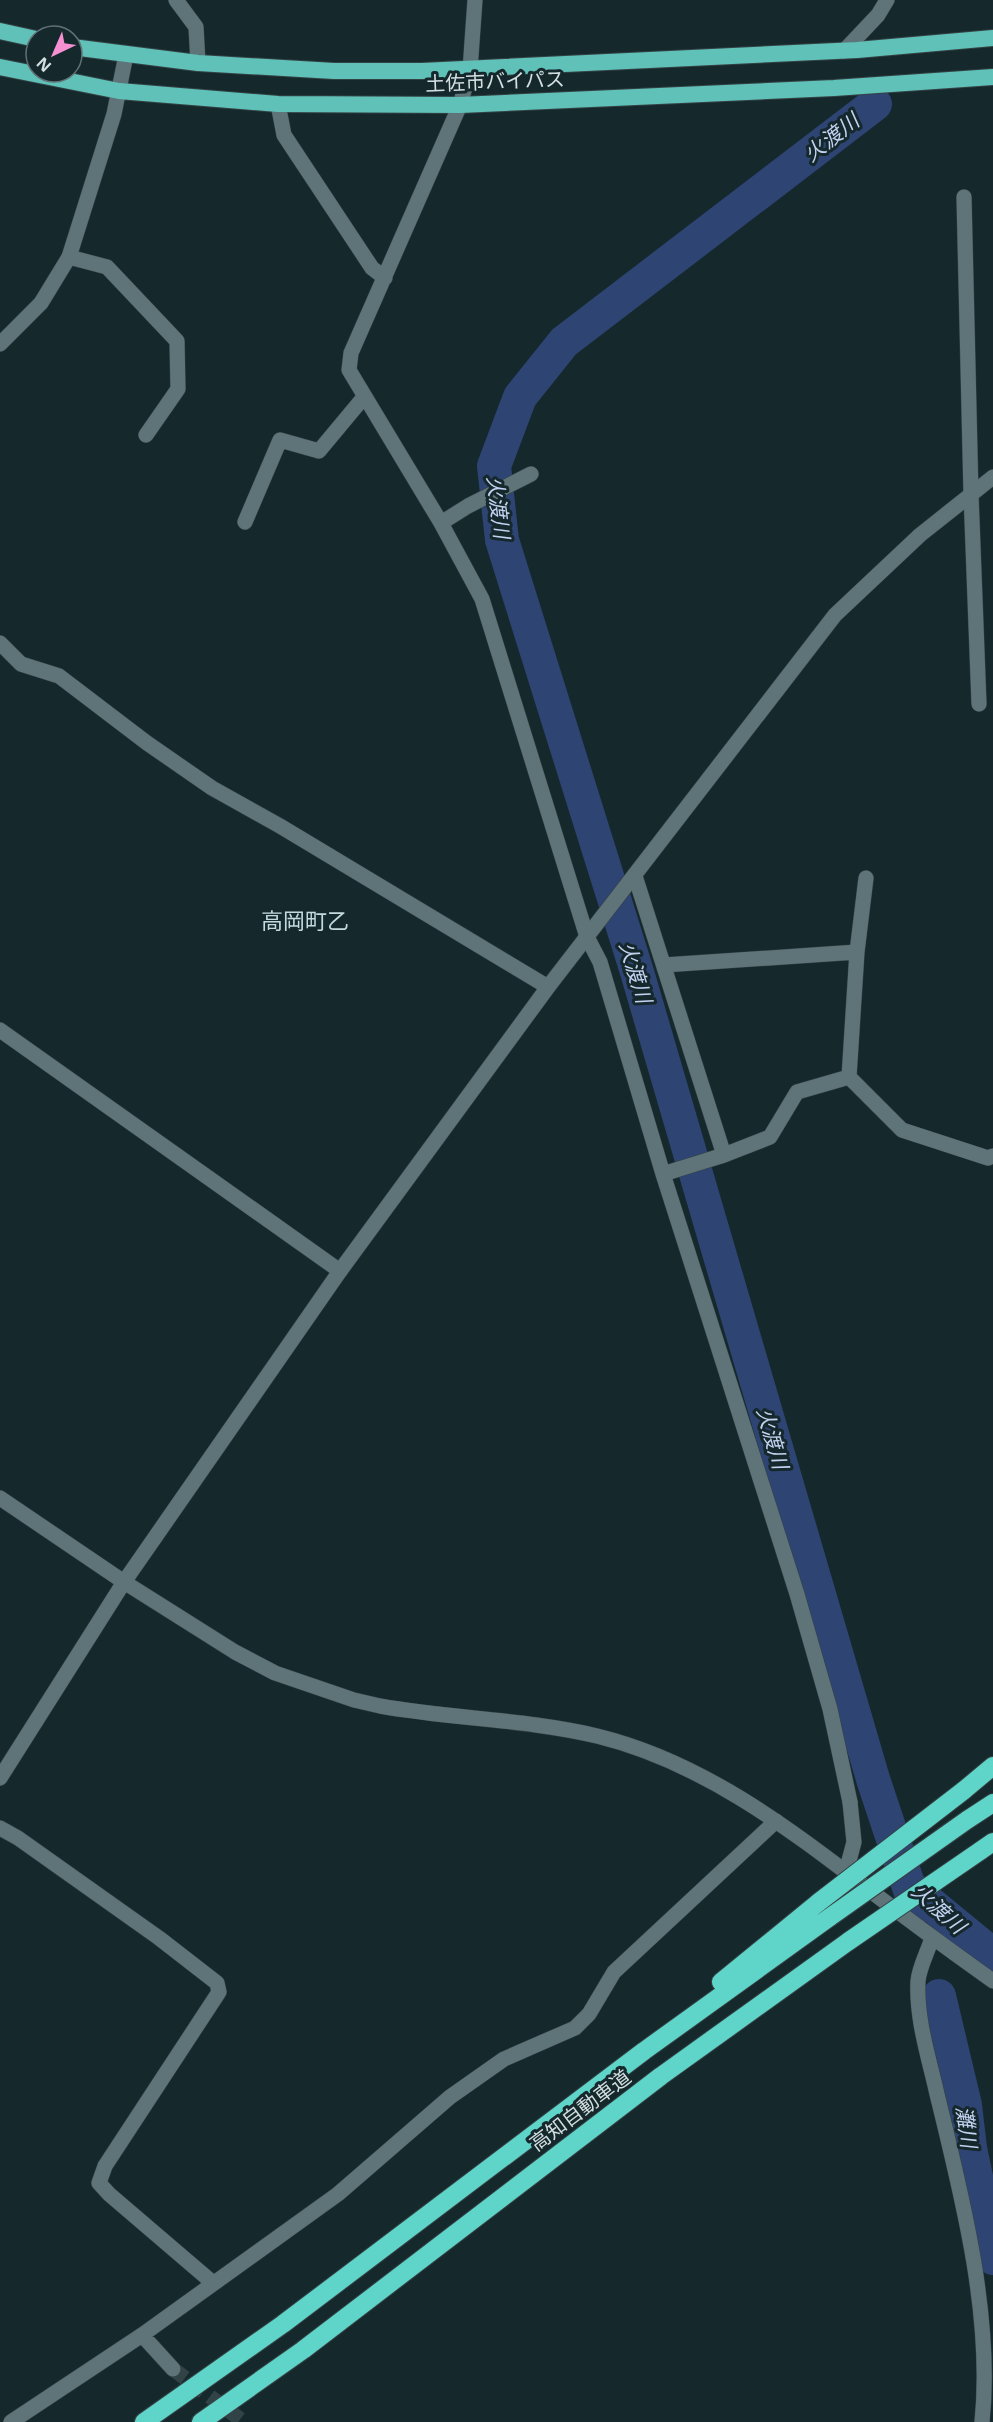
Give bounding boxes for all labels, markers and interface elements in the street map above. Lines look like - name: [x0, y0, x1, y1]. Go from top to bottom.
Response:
- north arrow: [24, 24, 84, 84]
- text: N: [31, 52, 56, 77]
- street label: 土佐市バイパス: [425, 65, 565, 97]
- water label: 火渡川: [798, 105, 866, 167]
- water label: 火渡川: [481, 474, 517, 542]
- district label: 高岡町乙: [261, 905, 349, 935]
- water label: 火渡川: [613, 938, 659, 1008]
- water label: 火渡川: [751, 1404, 796, 1474]
- water label: 火渡川: [906, 1877, 973, 1941]
- street label: 高知自動車道: [524, 2063, 636, 2157]
- water label: 灘川: [950, 2104, 984, 2152]

